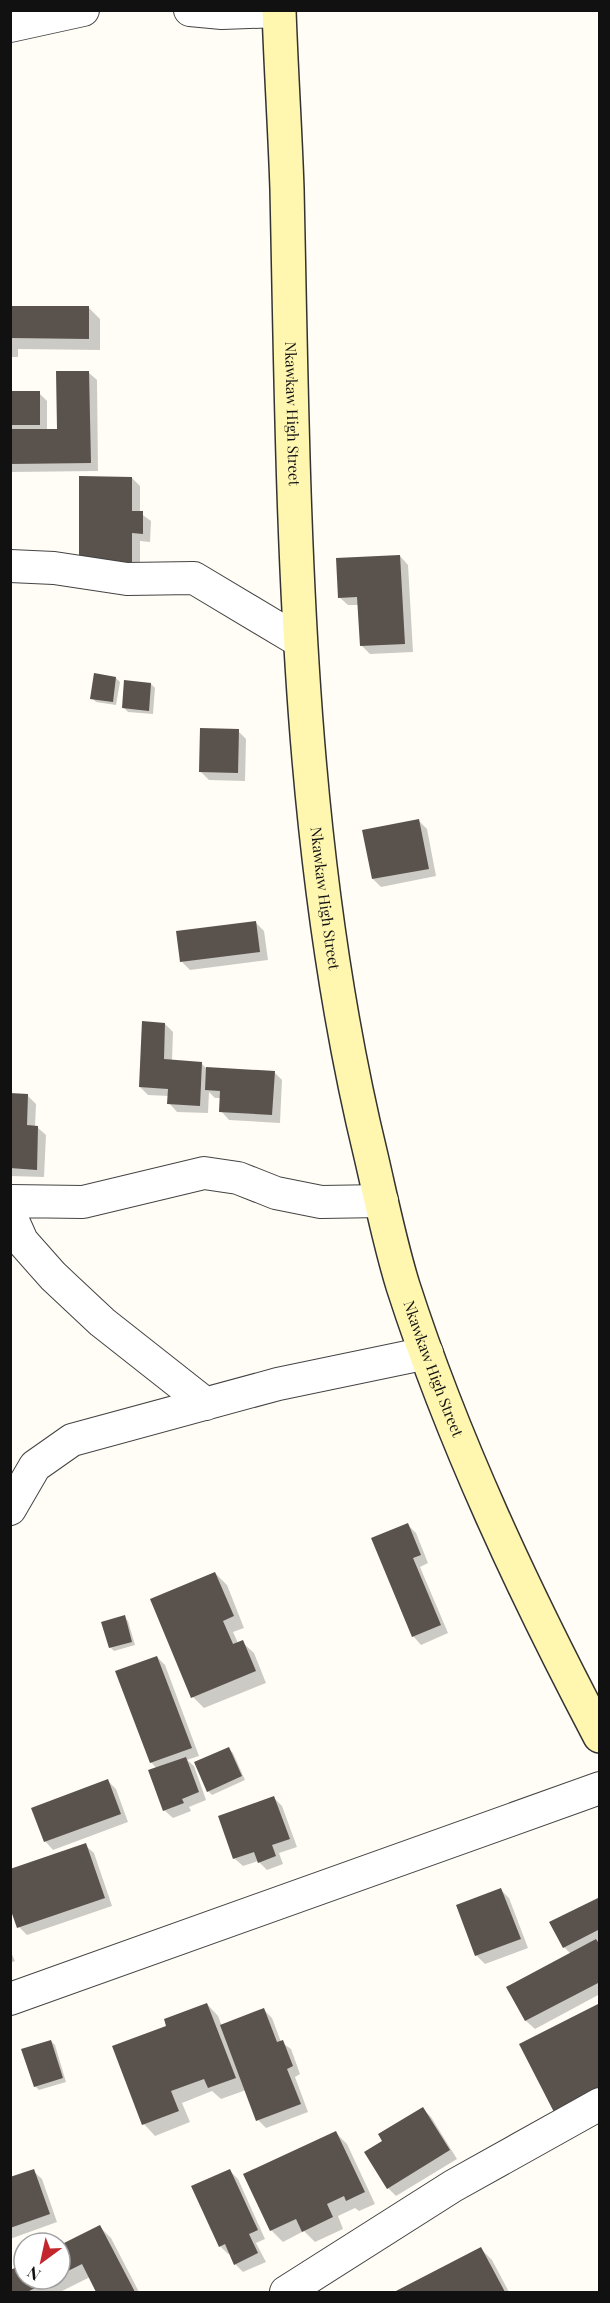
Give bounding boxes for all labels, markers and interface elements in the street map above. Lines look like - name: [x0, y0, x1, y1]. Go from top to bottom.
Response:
- street label: Nkawkaw High Street: [281, 341, 305, 487]
- street label: Nkawkaw High Street: [307, 826, 345, 972]
- street label: Nkawkaw High Street: [399, 1298, 469, 1440]
- north arrow: [12, 2231, 72, 2291]
- text: N: [23, 2262, 44, 2286]

